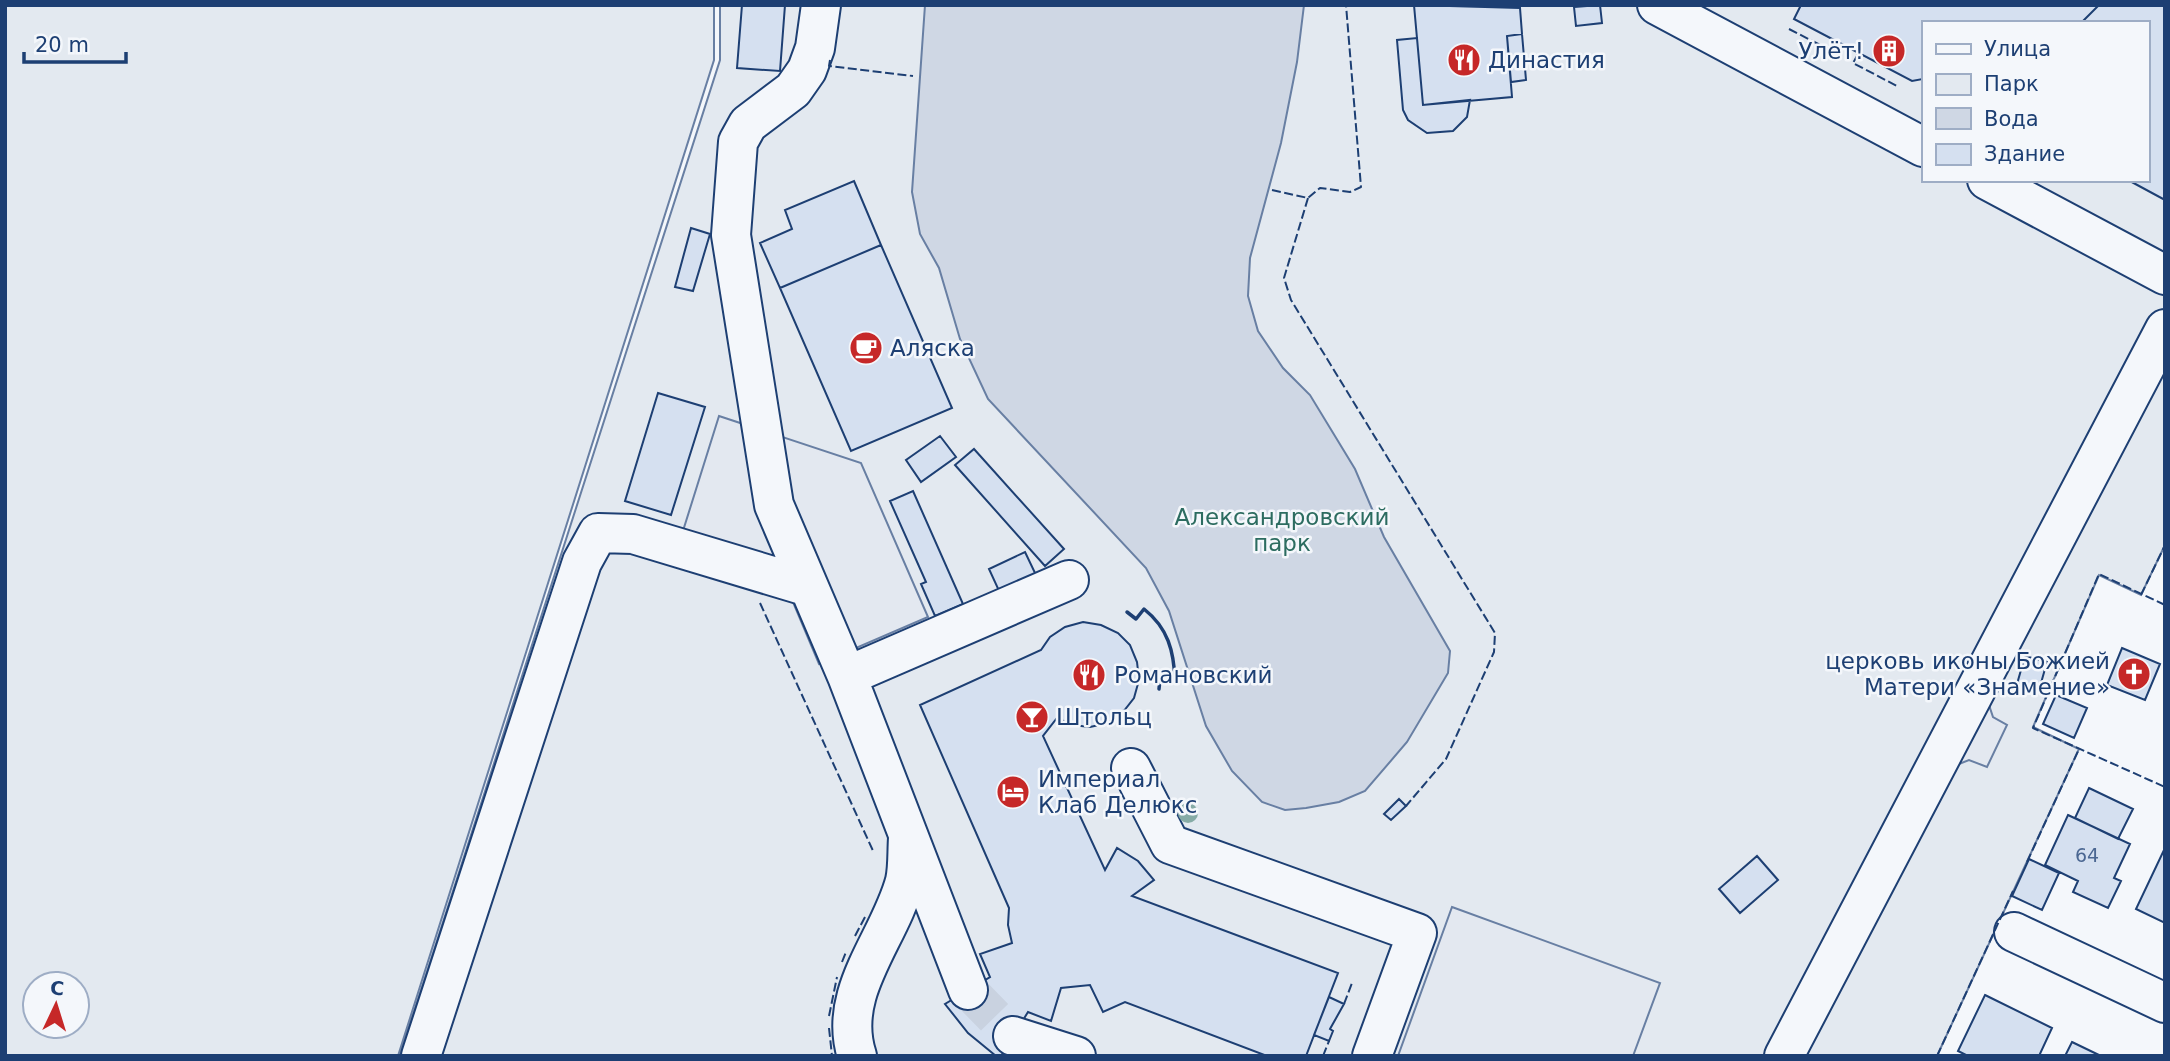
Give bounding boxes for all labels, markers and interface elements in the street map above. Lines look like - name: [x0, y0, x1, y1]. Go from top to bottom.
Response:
- scale bar: [24, 21, 126, 65]
- legend: [1922, 21, 2149, 182]
- building icon: Улёт!: [1870, 32, 1908, 70]
- text: 20 m: [35, 33, 89, 57]
- text: Улица: [1984, 37, 2051, 61]
- place label: Улёт!: [1799, 38, 1864, 64]
- restaurant icon: Династия: [1445, 41, 1483, 79]
- place label: Династия: [1488, 47, 1605, 73]
- text: Парк: [1984, 72, 2039, 96]
- text: Вода: [1984, 107, 2039, 131]
- text: Здание: [1984, 142, 2065, 166]
- cafe icon: Аляска: [847, 329, 885, 367]
- place label: Аляска: [890, 335, 975, 361]
- park label: Александровский парк: [1175, 504, 1389, 556]
- place label: церковь иконы Божией Матери «Знамение»: [1825, 648, 2110, 700]
- church icon: церковь иконы Божией Матери «Знамение»: [2115, 655, 2153, 693]
- restaurant icon: Романовский: [1070, 656, 1108, 694]
- place label: Романовский: [1114, 662, 1272, 688]
- bar icon: Штольц: [1013, 698, 1051, 736]
- place label: Штольц: [1056, 704, 1152, 730]
- place label: Империал Клаб Делюкс: [1038, 766, 1197, 818]
- hotel icon: Империал Клаб Делюкс: [994, 773, 1032, 811]
- house number: 64: [2075, 844, 2099, 866]
- north arrow: [21, 970, 91, 1040]
- text: С: [49, 977, 65, 1000]

